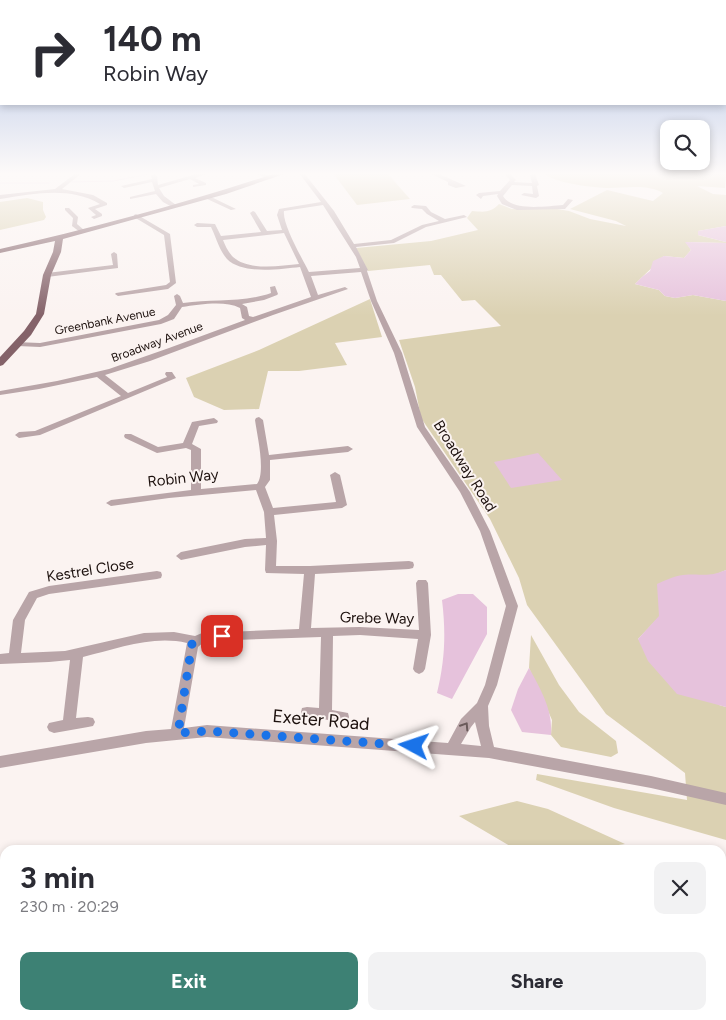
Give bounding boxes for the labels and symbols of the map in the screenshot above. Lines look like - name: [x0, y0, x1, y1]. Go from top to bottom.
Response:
- street label: Greenbank Avenue: [54, 304, 157, 338]
- street label: Broadway Avenue: [109, 319, 205, 365]
- street label: Broadway Road: [430, 417, 500, 515]
- street label: Robin Way: [146, 465, 220, 491]
- street label: Kestrel Close: [45, 554, 135, 586]
- street label: Grebe Way: [340, 608, 415, 628]
- pin: [201, 615, 243, 657]
- street label: Exeter Road: [271, 705, 371, 735]
- position arrow: [387, 719, 439, 771]
- one-way arrow: [458, 723, 468, 732]

